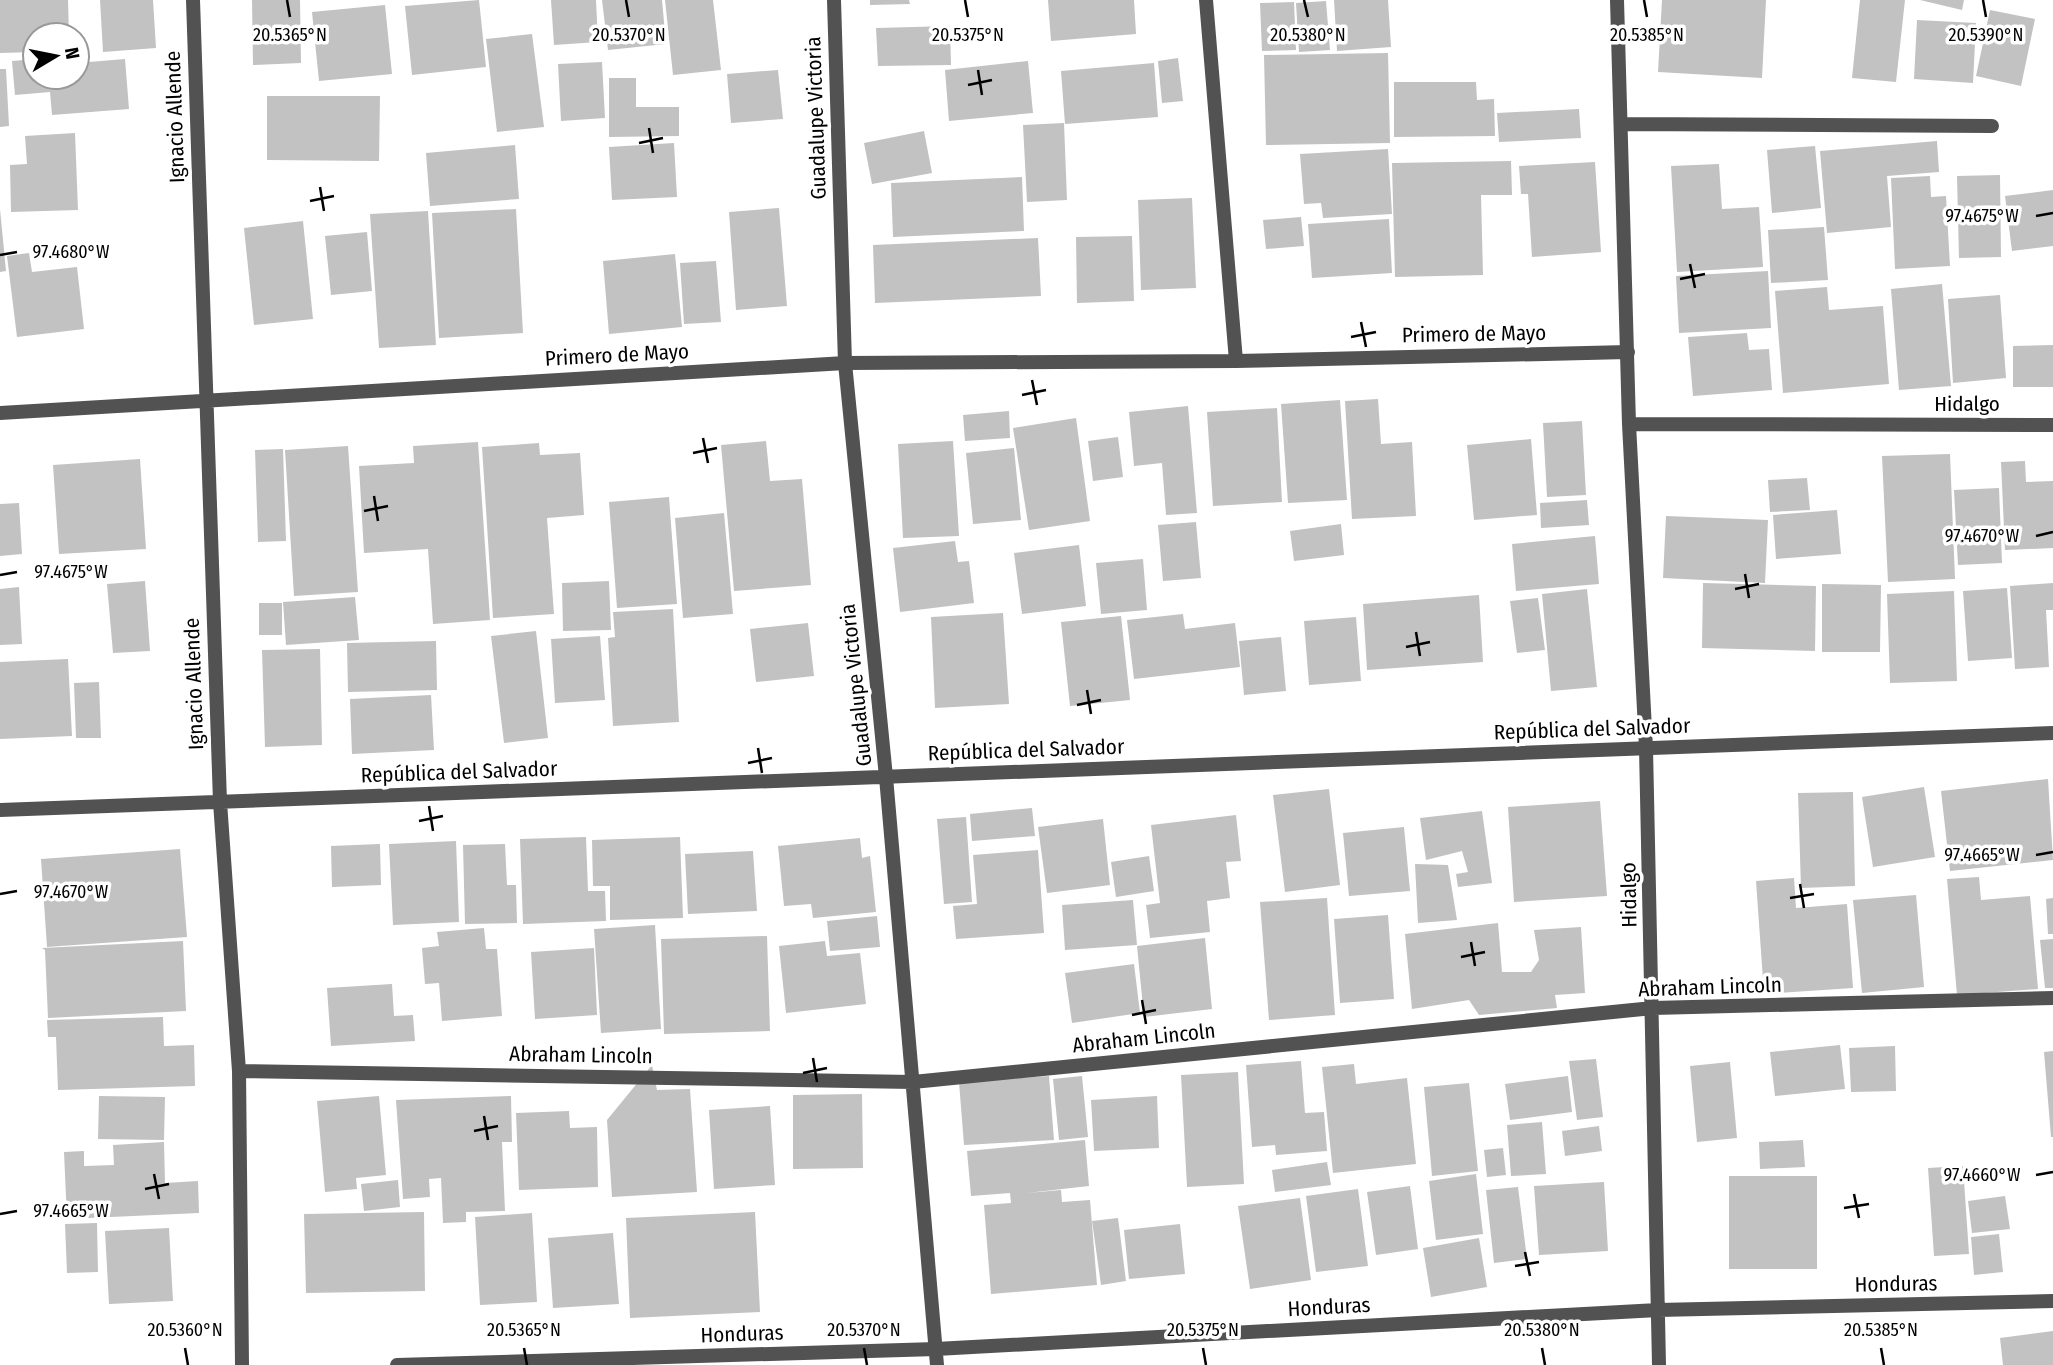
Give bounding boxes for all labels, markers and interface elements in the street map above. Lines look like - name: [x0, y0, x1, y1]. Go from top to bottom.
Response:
- north arrow: [21, 21, 91, 91]
- text: 20.5365°N: [253, 24, 327, 46]
- text: 20.5370°N: [592, 24, 666, 46]
- text: 20.5375°N: [932, 24, 1004, 46]
- text: 20.5380°N: [1270, 24, 1346, 46]
- text: 20.5385°N: [1610, 24, 1684, 46]
- text: 20.5390°N: [1949, 24, 2023, 46]
- street label: Guadalupe Victoria: [800, 36, 832, 200]
- text: N: [60, 46, 85, 61]
- street label: Ignacio Allende: [160, 51, 190, 183]
- text: 97.4675°W: [1945, 205, 2019, 227]
- text: 97.4680°W: [33, 241, 110, 263]
- street label: Primero de Mayo: [1402, 320, 1546, 348]
- street label: Primero de Mayo: [544, 338, 690, 372]
- street label: Hidalgo: [1934, 391, 2000, 417]
- text: 97.4670°W: [1945, 525, 2020, 547]
- text: 97.4675°W: [34, 561, 108, 583]
- street label: Guadalupe Victoria: [835, 603, 877, 767]
- street label: Ignacio Allende: [179, 618, 209, 750]
- street label: República del Salvador: [1493, 713, 1691, 745]
- street label: República del Salvador: [927, 734, 1125, 766]
- street label: República del Salvador: [360, 756, 558, 788]
- text: 97.4665°W: [1944, 844, 2020, 866]
- street label: Hidalgo: [1615, 862, 1643, 928]
- text: 97.4670°W: [34, 881, 109, 903]
- street label: Abraham Lincoln: [1638, 972, 1782, 1002]
- street label: Abraham Lincoln: [1071, 1018, 1217, 1058]
- street label: Abraham Lincoln: [509, 1041, 653, 1069]
- text: 97.4660°W: [1944, 1164, 2021, 1186]
- text: 97.4665°W: [33, 1200, 109, 1222]
- street label: Honduras: [1854, 1270, 1938, 1298]
- street label: Honduras: [1287, 1292, 1371, 1322]
- text: 20.5360°N: [147, 1319, 223, 1341]
- text: 20.5365°N: [487, 1319, 561, 1341]
- text: 20.5370°N: [827, 1319, 901, 1341]
- text: 20.5375°N: [1167, 1319, 1239, 1341]
- text: 20.5380°N: [1504, 1319, 1580, 1341]
- text: 20.5385°N: [1844, 1319, 1918, 1341]
- street label: Honduras: [700, 1320, 784, 1348]

